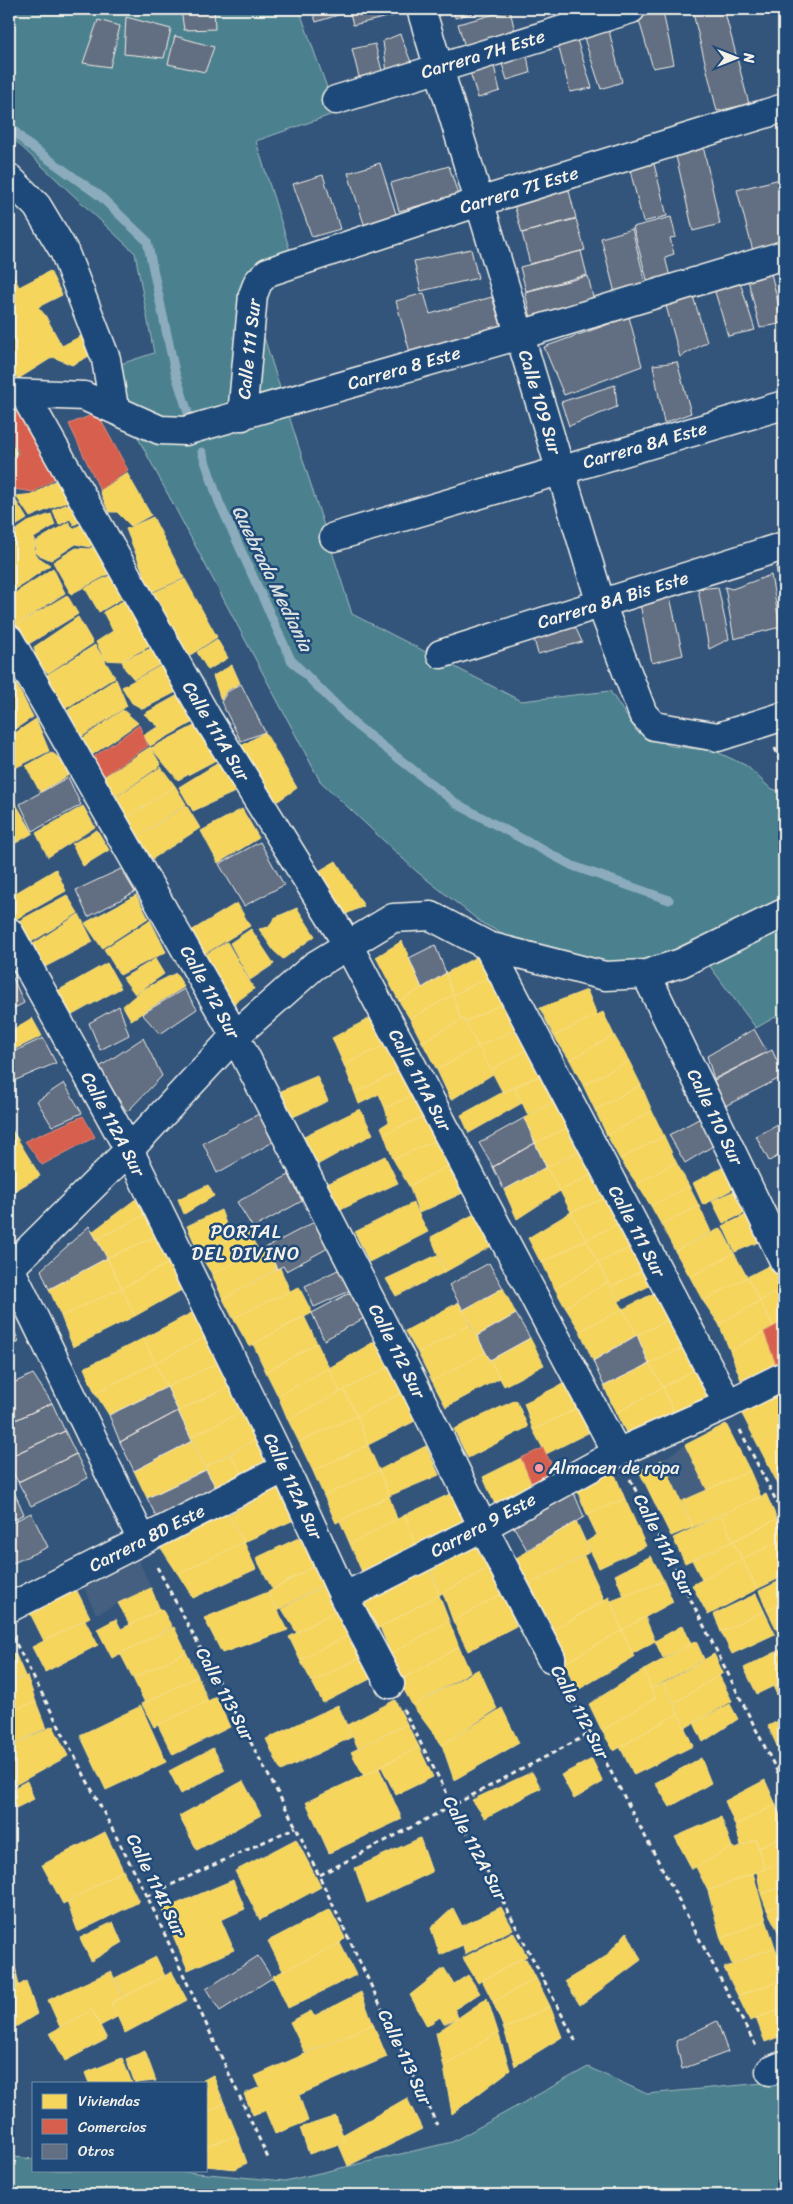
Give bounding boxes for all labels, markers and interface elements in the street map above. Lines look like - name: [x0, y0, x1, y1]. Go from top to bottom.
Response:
- street label: Carrera 7H Este: [417, 20, 549, 88]
- north arrow: [710, 32, 760, 82]
- text: N: [736, 52, 761, 63]
- street label: Carrera 7I Este: [456, 157, 582, 223]
- street label: Calle 111 Sur: [228, 296, 270, 401]
- street label: Carrera 8 Este: [344, 337, 464, 399]
- street label: Calle 109 Sur: [509, 346, 572, 460]
- street label: Carrera 8A Este: [579, 412, 711, 478]
- water label: Quebrada Mediania: [223, 499, 323, 658]
- street label: Carrera 8A Bis Este: [533, 562, 693, 638]
- street label: Calle 111A Sur: [173, 675, 260, 789]
- street label: Calle 112 Sur: [171, 939, 250, 1046]
- street label: Calle 111A Sur: [379, 1023, 461, 1139]
- street label: Calle 110 Sur: [678, 1063, 753, 1172]
- street label: Calle 112A Sur: [72, 1066, 155, 1184]
- street label: Calle 111 Sur: [599, 1179, 676, 1284]
- district label: PORTAL DEL DIVINO: [192, 1215, 300, 1270]
- street label: Calle 112 Sur: [359, 1298, 435, 1406]
- street label: Calle 112A Sur: [254, 1427, 333, 1546]
- place label: Almacen de ropa: [548, 1452, 680, 1484]
- marker: Almacen de ropa: [533, 1462, 545, 1474]
- street label: Carrera 9 Este: [424, 1484, 542, 1566]
- street label: Calle 111A Sur: [624, 1488, 705, 1604]
- street label: Carrera 8D Este: [83, 1495, 211, 1581]
- street label: Calle 113 Sur: [187, 1641, 264, 1748]
- street label: Calle 112 Sur: [542, 1659, 619, 1767]
- street label: Calle 112A Sur: [434, 1790, 517, 1908]
- street label: Calle 114I Sur: [117, 1828, 195, 1943]
- street label: Calle 113 Sur: [369, 2004, 442, 2112]
- legend: [32, 2082, 208, 2172]
- text: Viviendas: [78, 2088, 140, 2114]
- text: Comercios: [78, 2114, 147, 2140]
- text: Otros: [78, 2138, 115, 2164]

